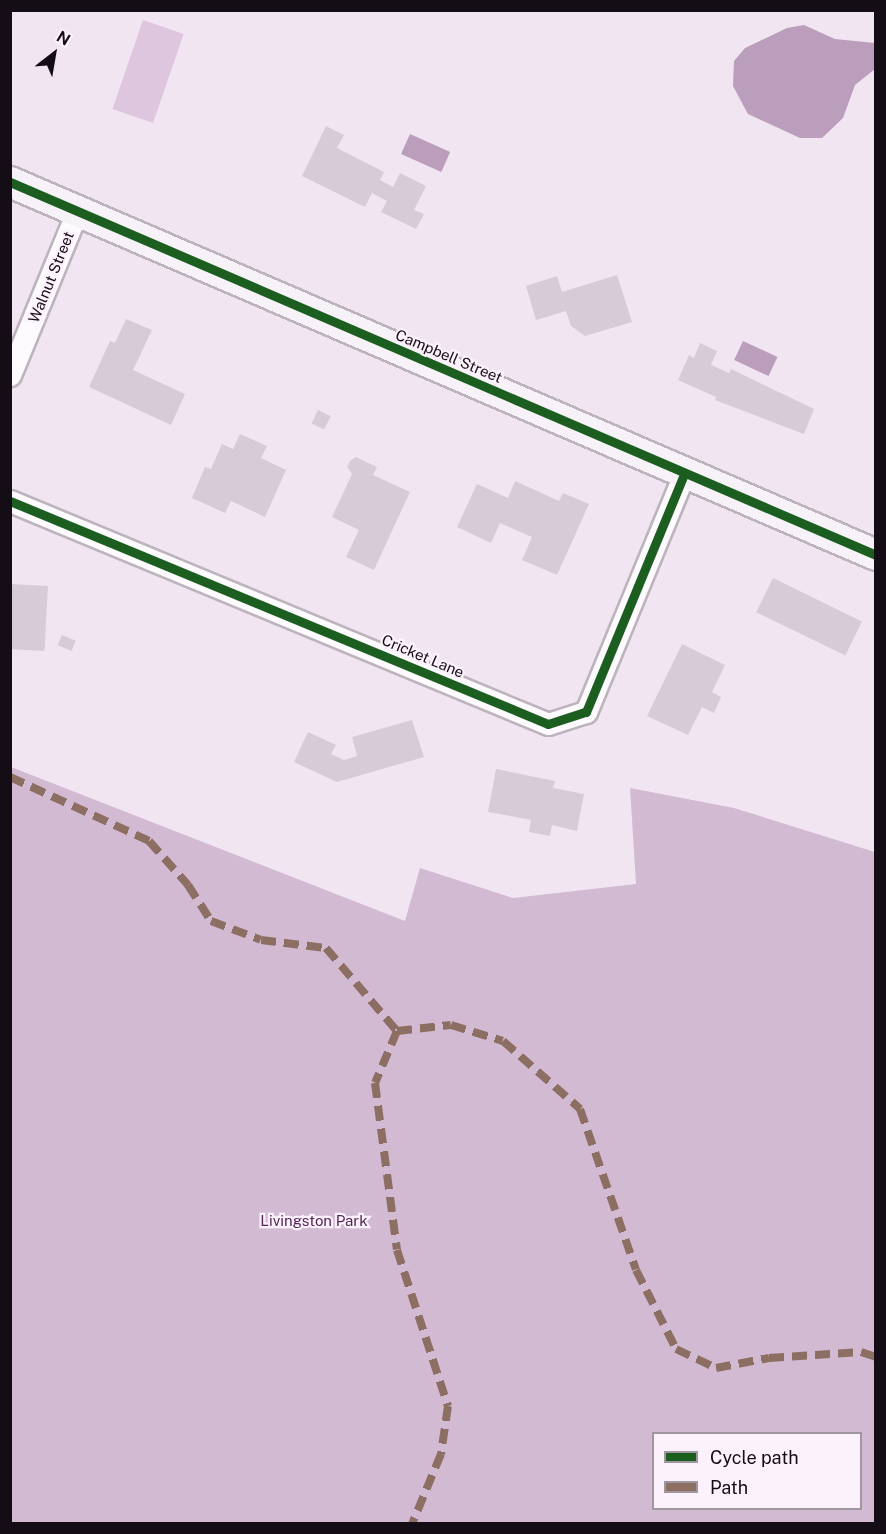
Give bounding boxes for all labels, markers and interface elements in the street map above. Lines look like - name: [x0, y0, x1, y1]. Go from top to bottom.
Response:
- north arrow: [24, 24, 84, 84]
- text: N: [53, 27, 74, 50]
- street label: Walnut Street: [24, 229, 78, 325]
- street label: Campbell Street: [393, 325, 505, 387]
- street label: Cricket Lane: [379, 631, 467, 681]
- park label: Livingston Park: [260, 1212, 368, 1230]
- legend: [652, 1432, 862, 1510]
- text: Cycle path: [710, 1447, 799, 1468]
- text: Path: [710, 1477, 748, 1498]

